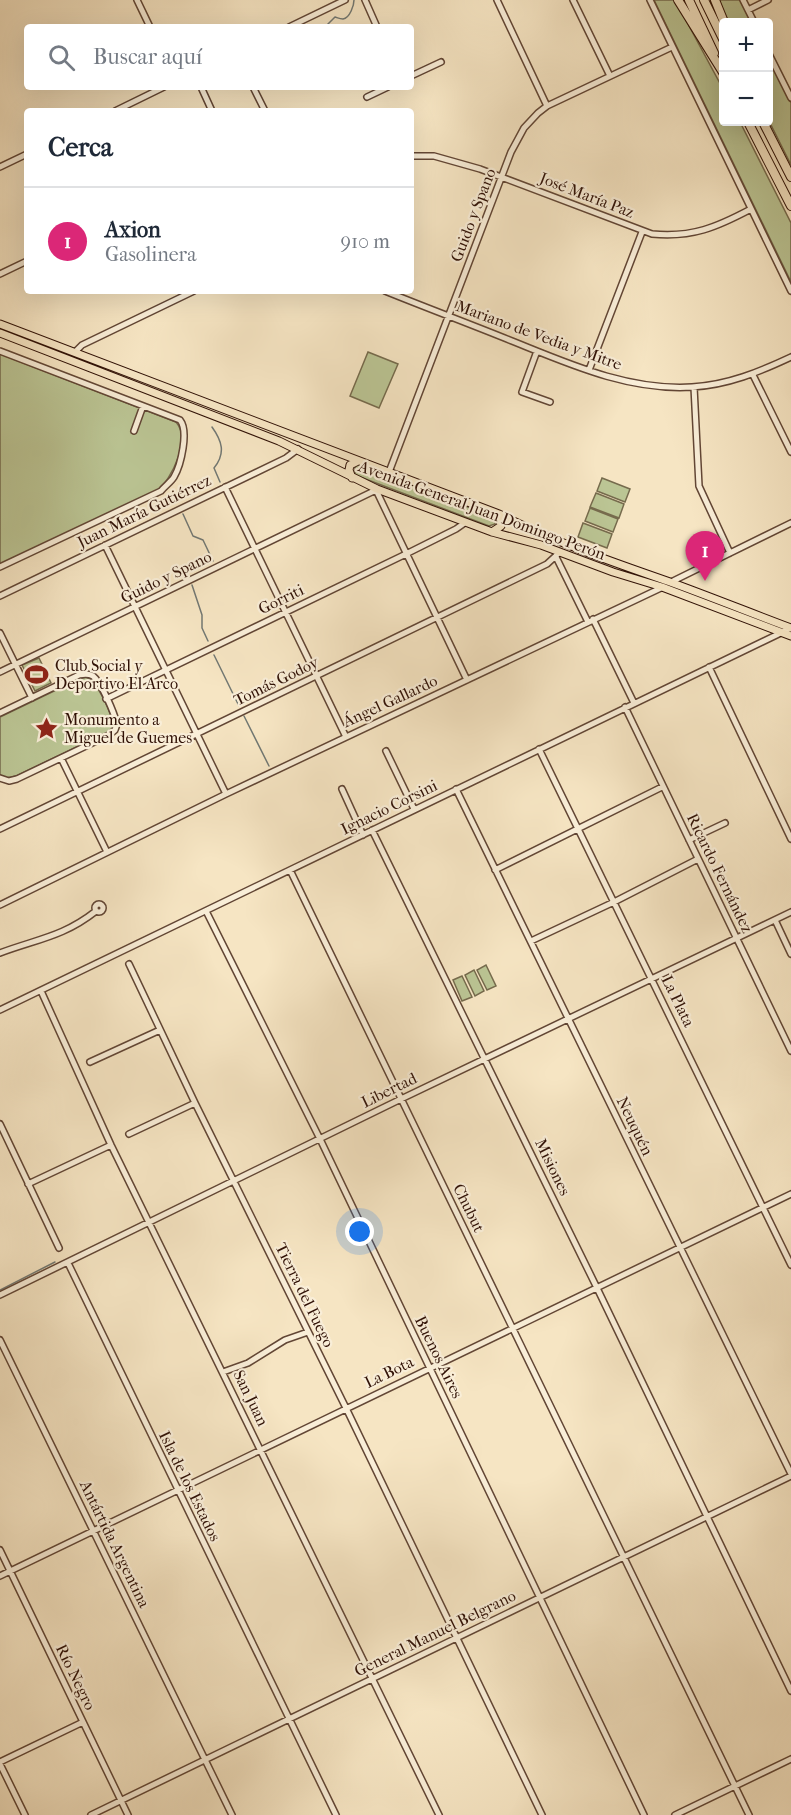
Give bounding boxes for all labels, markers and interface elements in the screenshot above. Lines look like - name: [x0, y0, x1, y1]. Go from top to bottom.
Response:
- map controls: [719, 18, 773, 126]
- button: +: [719, 18, 773, 72]
- search box: [24, 24, 414, 90]
- icon: search: [45, 41, 78, 74]
- text: Buscar aquí: [93, 44, 202, 70]
- button: −: [719, 72, 773, 126]
- text: Cerca: [48, 132, 113, 163]
- street label: Guido y Spano: [446, 165, 500, 265]
- street label: José María Paz: [535, 168, 637, 222]
- text: Axion: [105, 217, 161, 243]
- text: 1: [64, 230, 71, 253]
- text: 910 m: [341, 230, 390, 253]
- text: Gasolinera: [105, 243, 196, 266]
- street label: Mariano de Vedia y Mitre: [454, 296, 625, 374]
- street label: Avenida General Juan Domingo Perón: [355, 456, 609, 564]
- street label: Juan María Gutiérrez: [72, 470, 214, 553]
- pin: 1: [686, 532, 724, 581]
- street label: Guido y Spano: [117, 547, 215, 607]
- street label: Gorriti: [255, 580, 307, 618]
- street label: Tomás Godoy: [231, 652, 322, 710]
- place label: Club Social y Deportivo El Arco: [55, 656, 178, 693]
- sports icon: Club Social y Deportivo El Arco: [24, 661, 50, 687]
- street label: Ángel Gallardo: [338, 670, 440, 732]
- place label: Monumento a Miguel de Guemes: [64, 710, 192, 747]
- place icon: Monumento a Miguel de Guemes: [33, 715, 59, 741]
- street label: Ignacio Corsini: [338, 775, 441, 839]
- street label: Ricardo Fernández: [683, 810, 757, 936]
- street label: La Plata: [657, 972, 699, 1030]
- street label: Libertad: [358, 1068, 420, 1112]
- street label: Neuquén: [613, 1093, 658, 1159]
- street label: Misiones: [531, 1135, 575, 1199]
- street label: Chubut: [449, 1181, 489, 1236]
- your location: [345, 1217, 374, 1246]
- street label: Tierra del Fuego: [271, 1240, 339, 1350]
- street label: Buenos Aires: [411, 1313, 467, 1402]
- street label: La Bota: [361, 1352, 417, 1392]
- street label: San Juan: [229, 1367, 273, 1430]
- street label: Isla de los Estados: [155, 1428, 225, 1544]
- street label: Antártida Argentina: [75, 1476, 154, 1611]
- street label: General Manuel Belgrano: [351, 1586, 519, 1680]
- street label: Río Negro: [52, 1641, 100, 1713]

